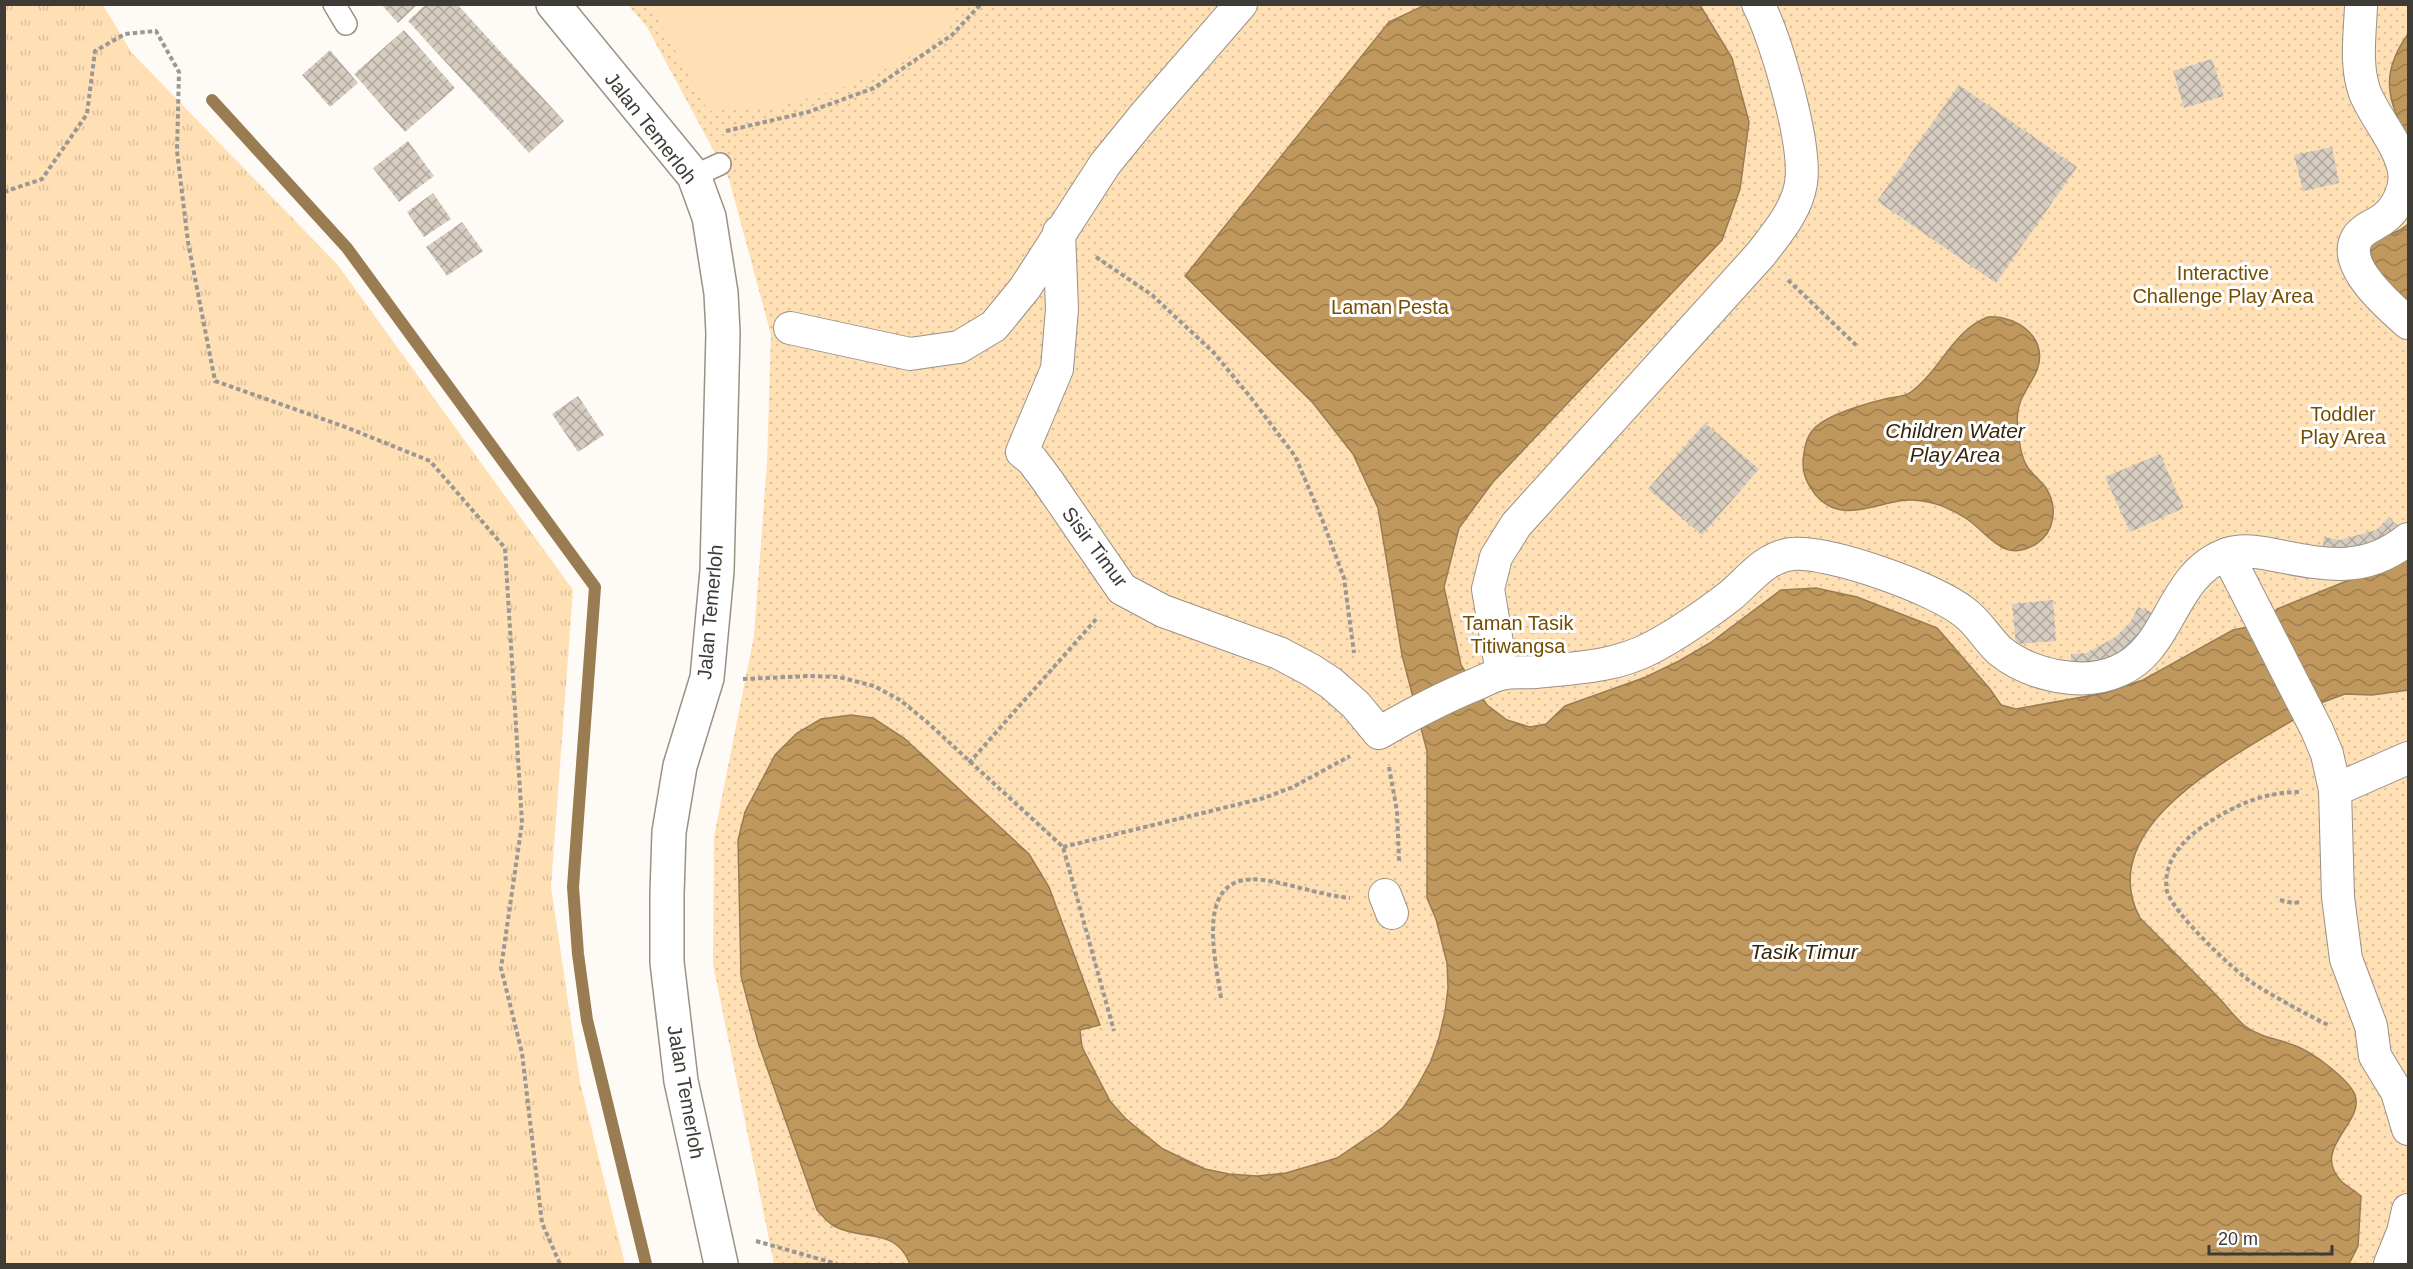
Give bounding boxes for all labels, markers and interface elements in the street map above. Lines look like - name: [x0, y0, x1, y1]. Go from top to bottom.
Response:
- street label: Jalan Temerloh: [601, 68, 701, 188]
- park label: Interactive Challenge Play Area: [2132, 262, 2314, 307]
- park label: Laman Pesta: [1331, 296, 1450, 318]
- park label: Toddler Play Area: [2300, 403, 2387, 448]
- water label: Children Water Play Area: [1885, 419, 2026, 466]
- street label: Sisir Timur: [1058, 503, 1132, 592]
- street label: Jalan Temerloh: [693, 544, 727, 680]
- park label: Taman Tasik Titiwangsa: [1463, 612, 1574, 657]
- water label: Tasik Timur: [1750, 940, 1859, 963]
- street label: Jalan Temerloh: [663, 1023, 709, 1161]
- scale bar: [2209, 1218, 2332, 1256]
- text: 20 m: [2218, 1229, 2258, 1249]

